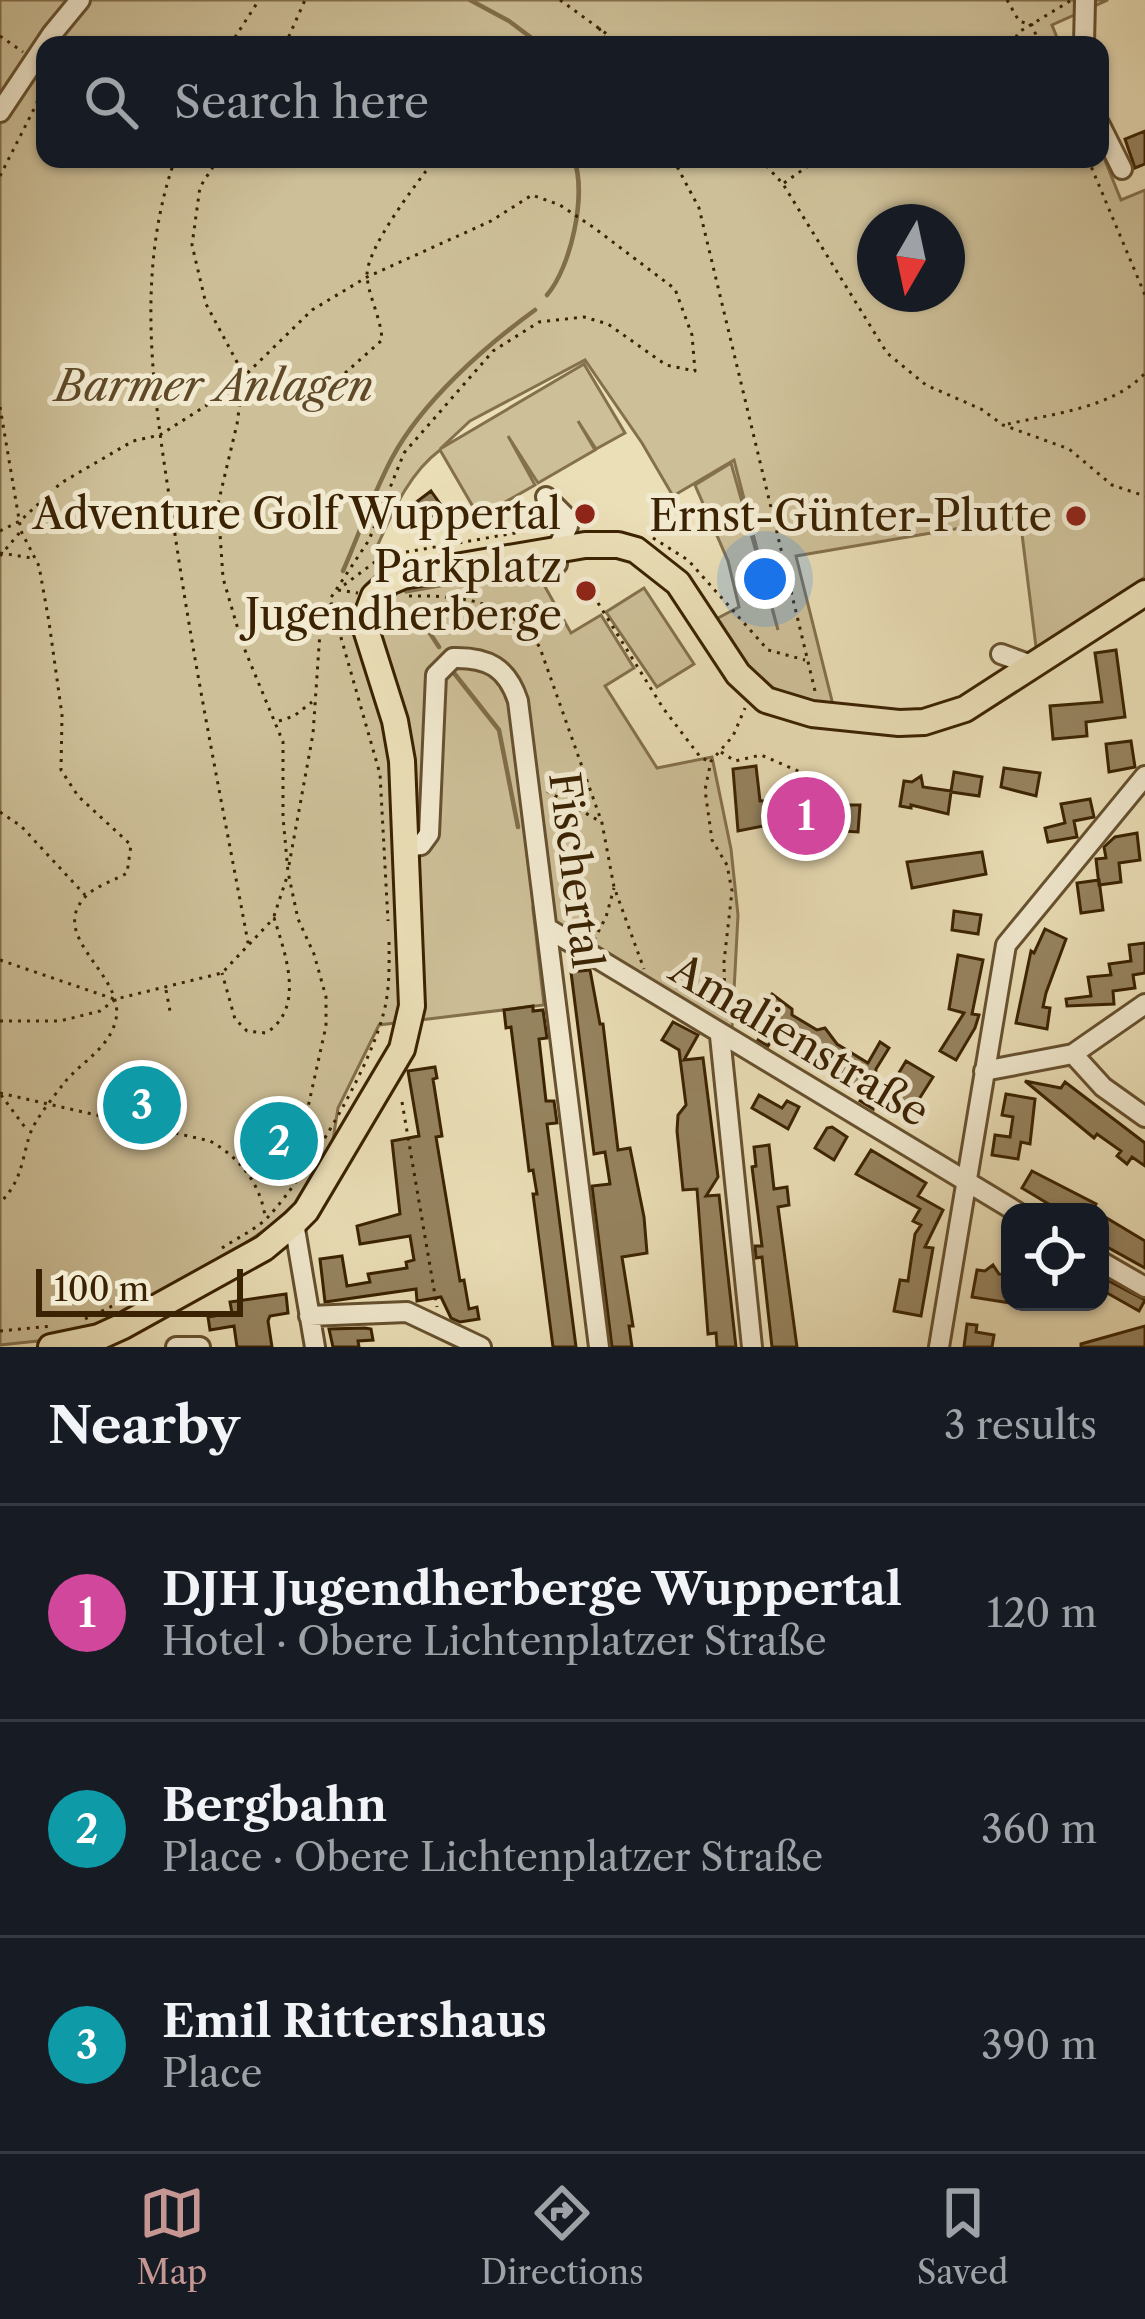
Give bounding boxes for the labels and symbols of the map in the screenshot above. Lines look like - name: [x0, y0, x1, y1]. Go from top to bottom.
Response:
- north arrow: [857, 204, 965, 312]
- park label: Barmer Anlagen: [52, 360, 373, 412]
- place label: Adventure Golf Wuppertal: [32, 488, 561, 540]
- place label: Ernst-Günter-Plutte: [649, 490, 1052, 542]
- marker: Adventure Golf Wuppertal: [572, 501, 598, 527]
- marker: Ernst-Günter-Plutte: [1063, 503, 1089, 529]
- place label: Parkplatz Jugendherberge: [239, 541, 562, 641]
- your location: [735, 549, 795, 609]
- marker: Parkplatz Jugendherberge: [573, 578, 599, 604]
- street label: Fischertal: [538, 769, 614, 971]
- pin: 1: [767, 771, 845, 861]
- street label: Amalienstraße: [660, 942, 939, 1138]
- pin: 3: [103, 1060, 181, 1150]
- pin: 2: [240, 1096, 318, 1186]
- scale bar: [36, 1263, 243, 1316]

